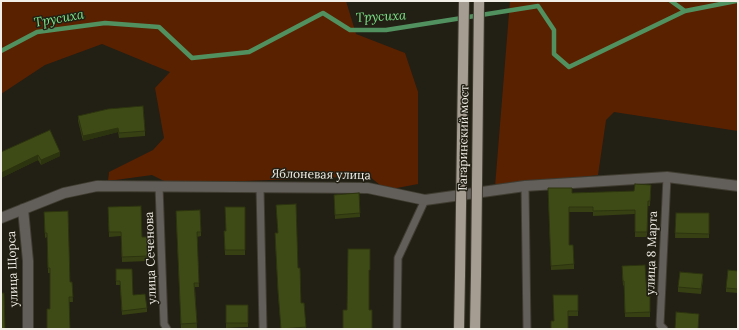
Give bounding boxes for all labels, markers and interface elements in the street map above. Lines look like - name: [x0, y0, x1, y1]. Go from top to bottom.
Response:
- water label: Трусиха: [33, 7, 85, 31]
- water label: Трусиха: [355, 8, 407, 26]
- street label: Гагаринский мост: [456, 85, 472, 191]
- street label: Яблоневая улица: [271, 167, 371, 183]
- street label: улица Сеченова: [142, 211, 160, 305]
- street label: улица 8 Марта: [643, 211, 661, 295]
- street label: улица Щорса: [4, 231, 22, 307]

